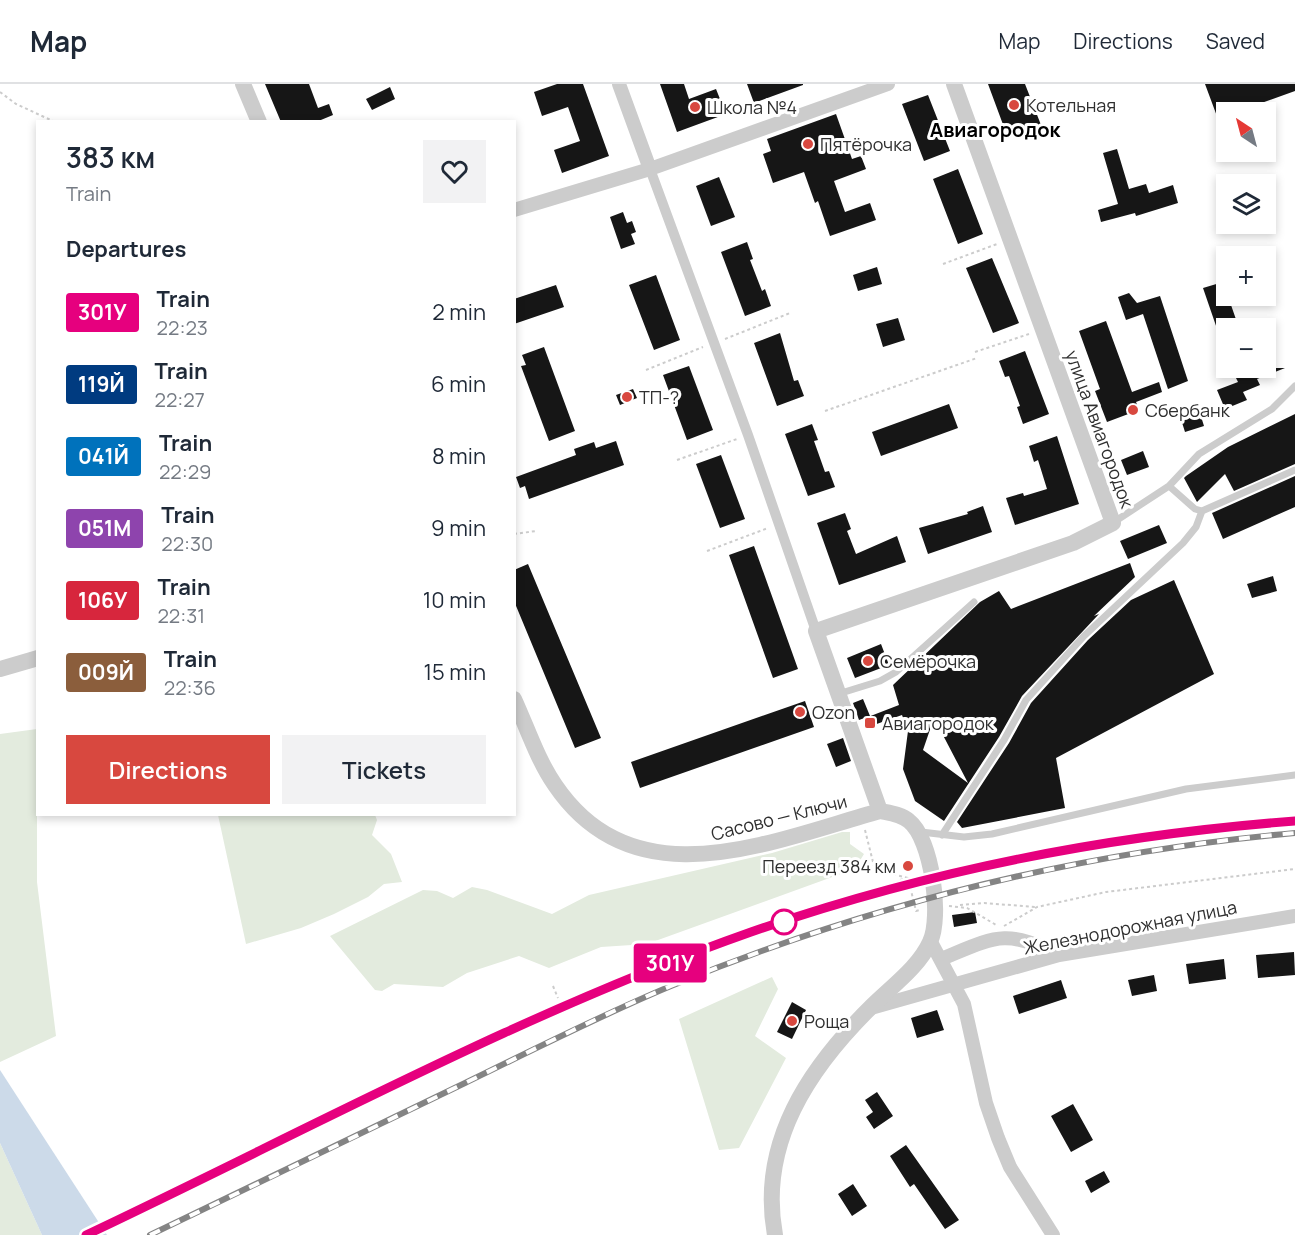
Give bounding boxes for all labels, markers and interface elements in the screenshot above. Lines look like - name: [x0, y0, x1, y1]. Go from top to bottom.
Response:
- text: Map: [30, 22, 87, 60]
- text: Map: [999, 27, 1040, 55]
- text: Directions: [1073, 27, 1173, 55]
- text: Saved: [1206, 27, 1265, 55]
- place label: Котельная: [1026, 93, 1116, 117]
- place label: Школа №4: [707, 95, 797, 119]
- marker: Котельная: [1007, 98, 1021, 112]
- marker: Школа №4: [688, 100, 702, 114]
- north arrow: [1216, 102, 1276, 162]
- map controls: [1216, 102, 1276, 378]
- district label: Авиагородок: [930, 116, 1061, 143]
- place label: Пятёрочка: [820, 132, 912, 156]
- marker: Пятёрочка: [801, 137, 815, 151]
- text: 383 км: [66, 138, 155, 176]
- button: heart: [423, 140, 486, 203]
- button: layers: [1216, 174, 1276, 234]
- text: Train: [66, 180, 111, 207]
- text: Departures: [66, 234, 186, 264]
- button: +: [1216, 246, 1276, 306]
- text: Train: [157, 284, 210, 314]
- text: 2 min: [432, 297, 486, 327]
- text: 301У: [78, 298, 127, 326]
- text: 22:23: [157, 314, 208, 341]
- button: −: [1216, 318, 1276, 378]
- street label: улица Авиагородок: [1060, 347, 1140, 512]
- text: Train: [155, 356, 208, 386]
- text: 6 min: [431, 369, 486, 399]
- text: 119Й: [78, 370, 125, 398]
- place label: ТП-?: [639, 385, 679, 409]
- text: 22:27: [155, 386, 205, 413]
- marker: ТП-?: [620, 390, 634, 404]
- place label: Сбербанк: [1145, 398, 1231, 422]
- marker: Сбербанк: [1126, 403, 1140, 417]
- text: Train: [159, 428, 212, 458]
- text: 8 min: [432, 441, 486, 471]
- text: 041Й: [78, 442, 129, 470]
- text: 22:29: [159, 458, 211, 485]
- text: Train: [161, 500, 215, 530]
- text: 9 min: [431, 513, 486, 543]
- text: 051М: [78, 514, 131, 542]
- text: 22:30: [161, 530, 213, 557]
- text: Train: [157, 572, 211, 602]
- text: 10 min: [423, 585, 486, 615]
- text: 106У: [78, 586, 127, 614]
- text: 22:31: [157, 602, 205, 629]
- text: Train: [164, 644, 217, 674]
- place label: Семёрочка: [880, 649, 976, 673]
- marker: Семёрочка: [861, 654, 875, 668]
- text: 15 min: [423, 657, 486, 687]
- text: 009Й: [78, 658, 134, 686]
- text: 22:36: [164, 674, 216, 701]
- place label: Ozon: [812, 700, 855, 724]
- marker: Ozon: [793, 705, 807, 719]
- place label: Авиагородок: [882, 711, 995, 735]
- marker: Авиагородок: [863, 716, 877, 730]
- button: Directions: [66, 735, 270, 804]
- button: Tickets: [282, 735, 486, 804]
- street label: Сасово — Ключи: [708, 789, 850, 845]
- place label: Переезд 384 км: [762, 854, 896, 878]
- marker: Переезд 384 км: [901, 859, 915, 873]
- street label: Железнодорожная улица: [1021, 895, 1239, 959]
- unlabelled marker: [771, 909, 797, 935]
- line badge: 301У: [628, 944, 712, 982]
- text: 301У: [646, 949, 694, 977]
- place label: Роща: [804, 1009, 849, 1033]
- marker: Роща: [785, 1014, 799, 1028]

